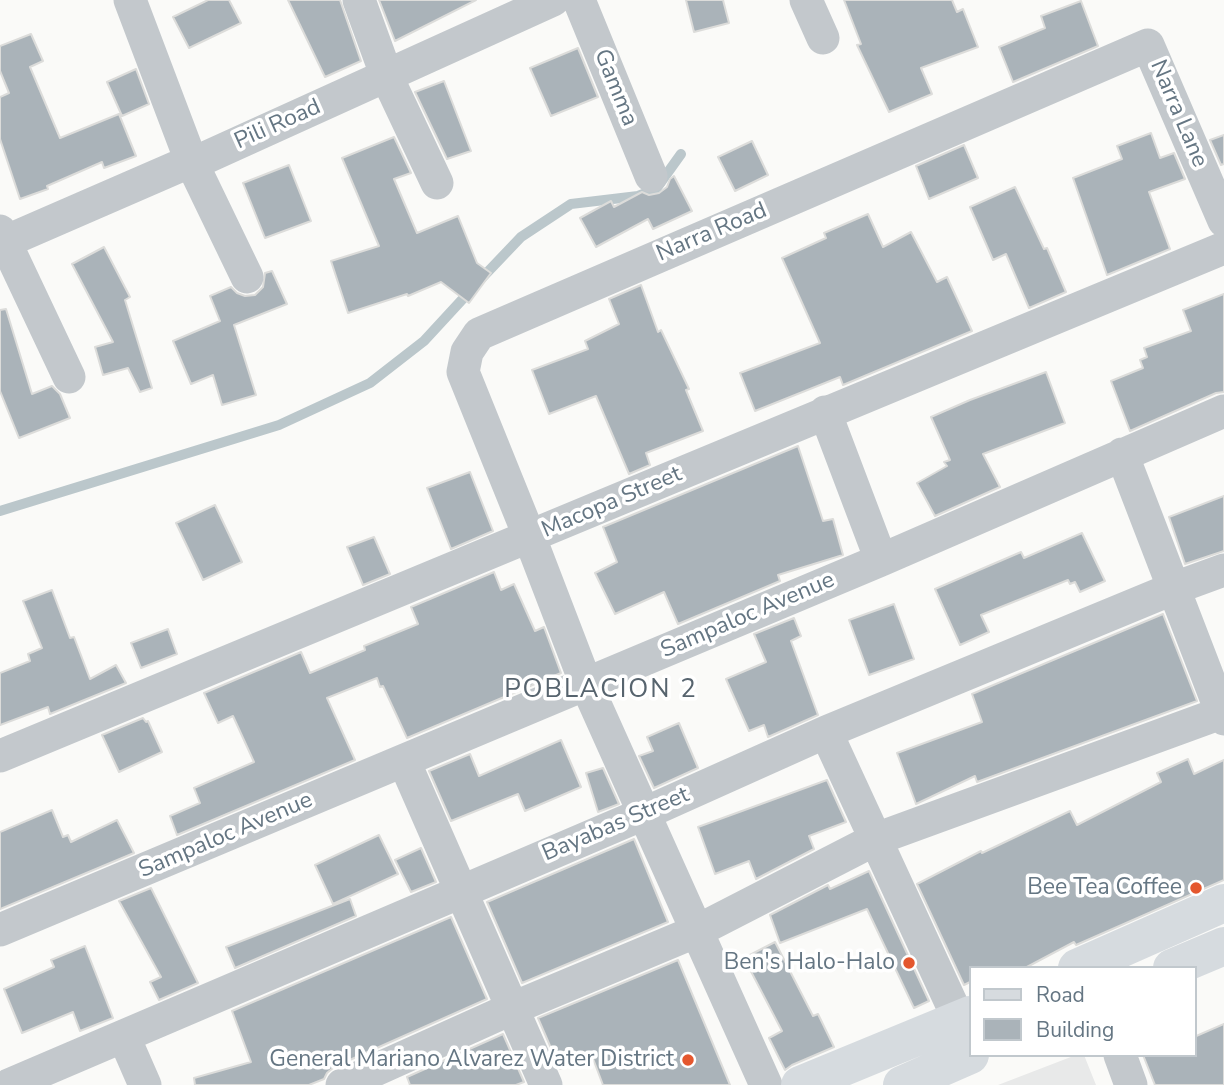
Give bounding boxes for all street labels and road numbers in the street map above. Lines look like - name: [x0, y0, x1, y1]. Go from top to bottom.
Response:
- street label: Gamma: [587, 46, 643, 130]
- street label: Narra Lane: [1143, 56, 1213, 172]
- street label: Pili Road: [231, 94, 325, 156]
- street label: Narra Road: [653, 197, 771, 269]
- street label: Macopa Street: [538, 461, 686, 545]
- street label: Sampaloc Avenue: [657, 567, 839, 665]
- street label: Bayabas Street: [538, 782, 694, 868]
- street label: Sampaloc Avenue: [135, 787, 317, 885]

